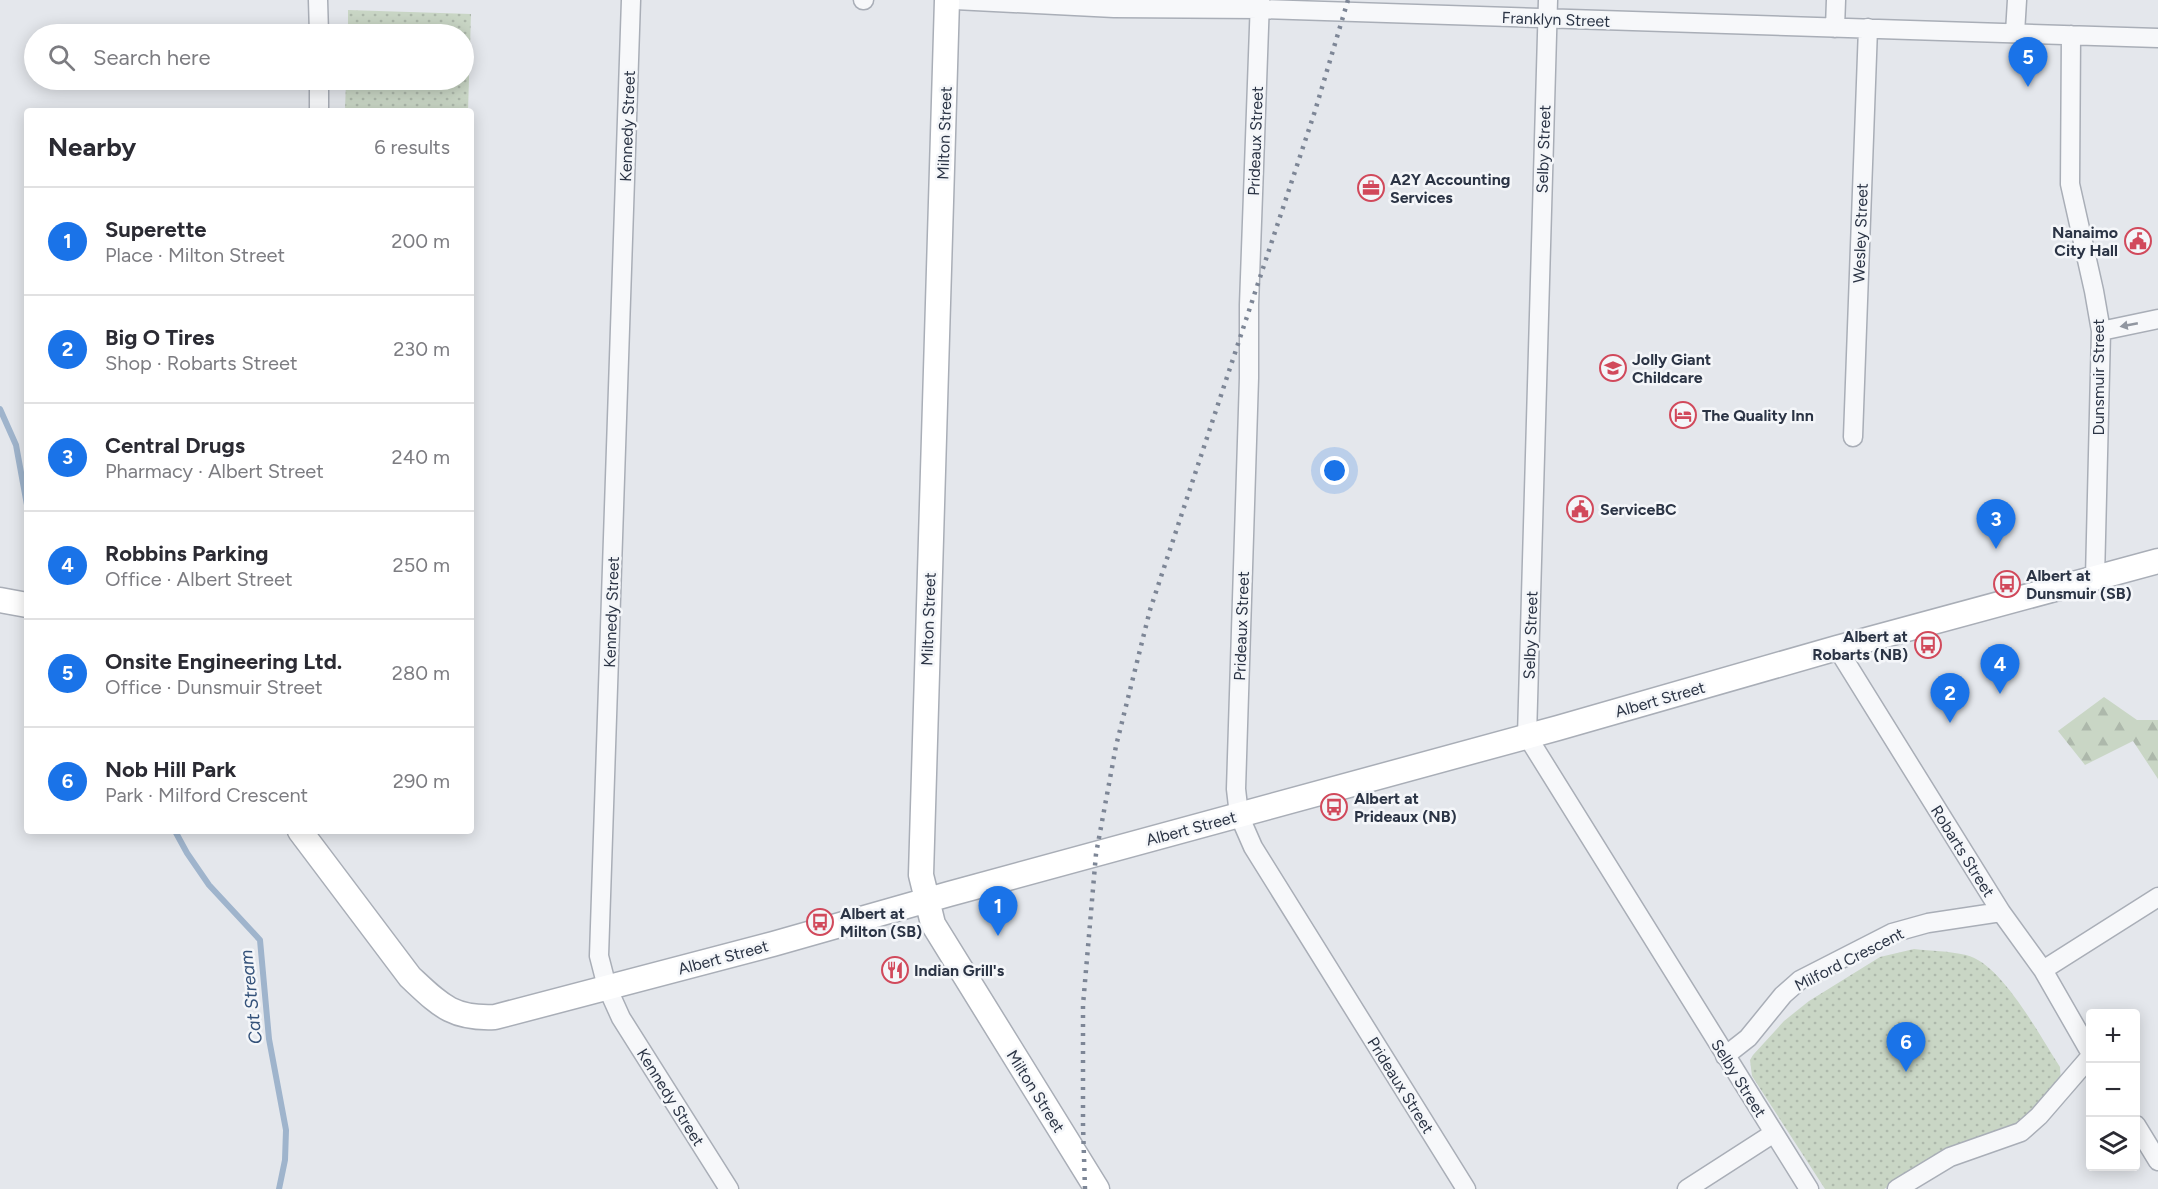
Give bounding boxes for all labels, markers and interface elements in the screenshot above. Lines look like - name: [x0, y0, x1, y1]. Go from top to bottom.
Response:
- street label: Franklyn Street: [1501, 8, 1610, 31]
- search box: [24, 24, 474, 90]
- pin: 5: [2008, 38, 2048, 87]
- icon: search: [45, 41, 78, 74]
- text: Search here: [93, 44, 211, 71]
- street label: Kennedy Street: [616, 70, 639, 182]
- street label: Milton Street: [933, 86, 956, 180]
- street label: Prideaux Street: [1244, 86, 1267, 196]
- street label: Selby Street: [1532, 105, 1555, 194]
- text: Nearby: [48, 131, 136, 163]
- text: 6 results: [374, 135, 450, 159]
- place label: A2Y Accounting Services: [1390, 170, 1510, 207]
- office icon: A2Y Accounting Services: [1356, 173, 1386, 203]
- street label: Wesley Street: [1849, 183, 1872, 283]
- text: Superette: [105, 216, 206, 243]
- place label: Nanaimo City Hall: [2052, 223, 2118, 260]
- public building icon: Nanaimo City Hall: [2123, 226, 2153, 256]
- text: 1: [63, 229, 72, 253]
- text: 200 m: [391, 229, 450, 253]
- text: Place · Milton Street: [105, 243, 285, 267]
- street label: Dunsmuir Street: [2089, 319, 2108, 435]
- one-way arrow: [2120, 321, 2139, 330]
- text: Big O Tires: [105, 324, 215, 351]
- text: 2: [62, 337, 73, 361]
- text: 230 m: [393, 337, 450, 361]
- place label: Jolly Giant Childcare: [1632, 350, 1711, 387]
- text: Shop · Robarts Street: [105, 351, 297, 375]
- school or university icon: Jolly Giant Childcare: [1598, 353, 1628, 383]
- hotel icon: The Quality Inn: [1668, 400, 1698, 430]
- place label: The Quality Inn: [1702, 406, 1814, 425]
- text: Central Drugs: [105, 432, 245, 459]
- text: 3: [62, 445, 73, 469]
- text: 240 m: [392, 445, 450, 469]
- your location: [1320, 456, 1349, 485]
- text: Pharmacy · Albert Street: [105, 459, 324, 483]
- public building icon: ServiceBC: [1565, 494, 1595, 524]
- place label: ServiceBC: [1600, 500, 1677, 519]
- pin: 3: [1976, 500, 2016, 549]
- text: Robbins Parking: [105, 540, 268, 567]
- text: 4: [61, 553, 74, 577]
- text: 250 m: [393, 553, 450, 577]
- street label: Kennedy Street: [600, 556, 623, 668]
- place label: Albert at Dunsmuir (SB): [2026, 566, 2132, 603]
- text: Office · Albert Street: [105, 567, 292, 591]
- bus stop icon: Albert at Dunsmuir (SB): [1992, 569, 2022, 599]
- street label: Prideaux Street: [1230, 571, 1253, 681]
- street label: Milton Street: [917, 572, 940, 666]
- street label: Selby Street: [1519, 591, 1542, 680]
- place label: Albert at Robarts (NB): [1812, 627, 1908, 664]
- bus stop icon: Albert at Robarts (NB): [1913, 630, 1943, 660]
- pin: 4: [1980, 644, 2020, 694]
- text: Onsite Engineering Ltd.: [105, 648, 342, 675]
- text: 5: [62, 661, 73, 685]
- text: 280 m: [392, 661, 450, 685]
- pin: 2: [1930, 674, 1970, 723]
- text: Office · Dunsmuir Street: [105, 675, 323, 699]
- street label: Albert Street: [1613, 678, 1707, 721]
- text: Nob Hill Park: [105, 756, 236, 783]
- text: 6: [62, 769, 73, 793]
- text: 290 m: [393, 769, 450, 793]
- text: Park · Milford Crescent: [105, 783, 308, 807]
- place label: Albert at Prideaux (NB): [1354, 789, 1457, 826]
- bus stop icon: Albert at Prideaux (NB): [1319, 792, 1349, 822]
- street label: Robarts Street: [1927, 802, 1998, 901]
- street label: Albert Street: [1144, 807, 1238, 850]
- pin: 1: [978, 886, 1018, 936]
- place label: Albert at Milton (SB): [840, 904, 922, 941]
- bus stop icon: Albert at Milton (SB): [805, 907, 835, 937]
- street label: Milford Crescent: [1791, 924, 1907, 995]
- street label: Albert Street: [676, 936, 770, 979]
- water label: Cat Stream: [235, 949, 267, 1045]
- restaurant icon: Indian Grill's: [880, 955, 910, 985]
- place label: Indian Grill's: [914, 961, 1005, 980]
- map controls: [2086, 1009, 2140, 1171]
- button: +: [2086, 1009, 2140, 1063]
- pin: 6: [1886, 1022, 1926, 1072]
- street label: Prideaux Street: [1363, 1034, 1438, 1137]
- street label: Selby Street: [1707, 1036, 1770, 1121]
- street label: Kennedy Street: [633, 1045, 708, 1150]
- street label: Milton Street: [1003, 1046, 1068, 1136]
- button: −: [2086, 1063, 2140, 1117]
- button: layers: [2086, 1117, 2140, 1171]

